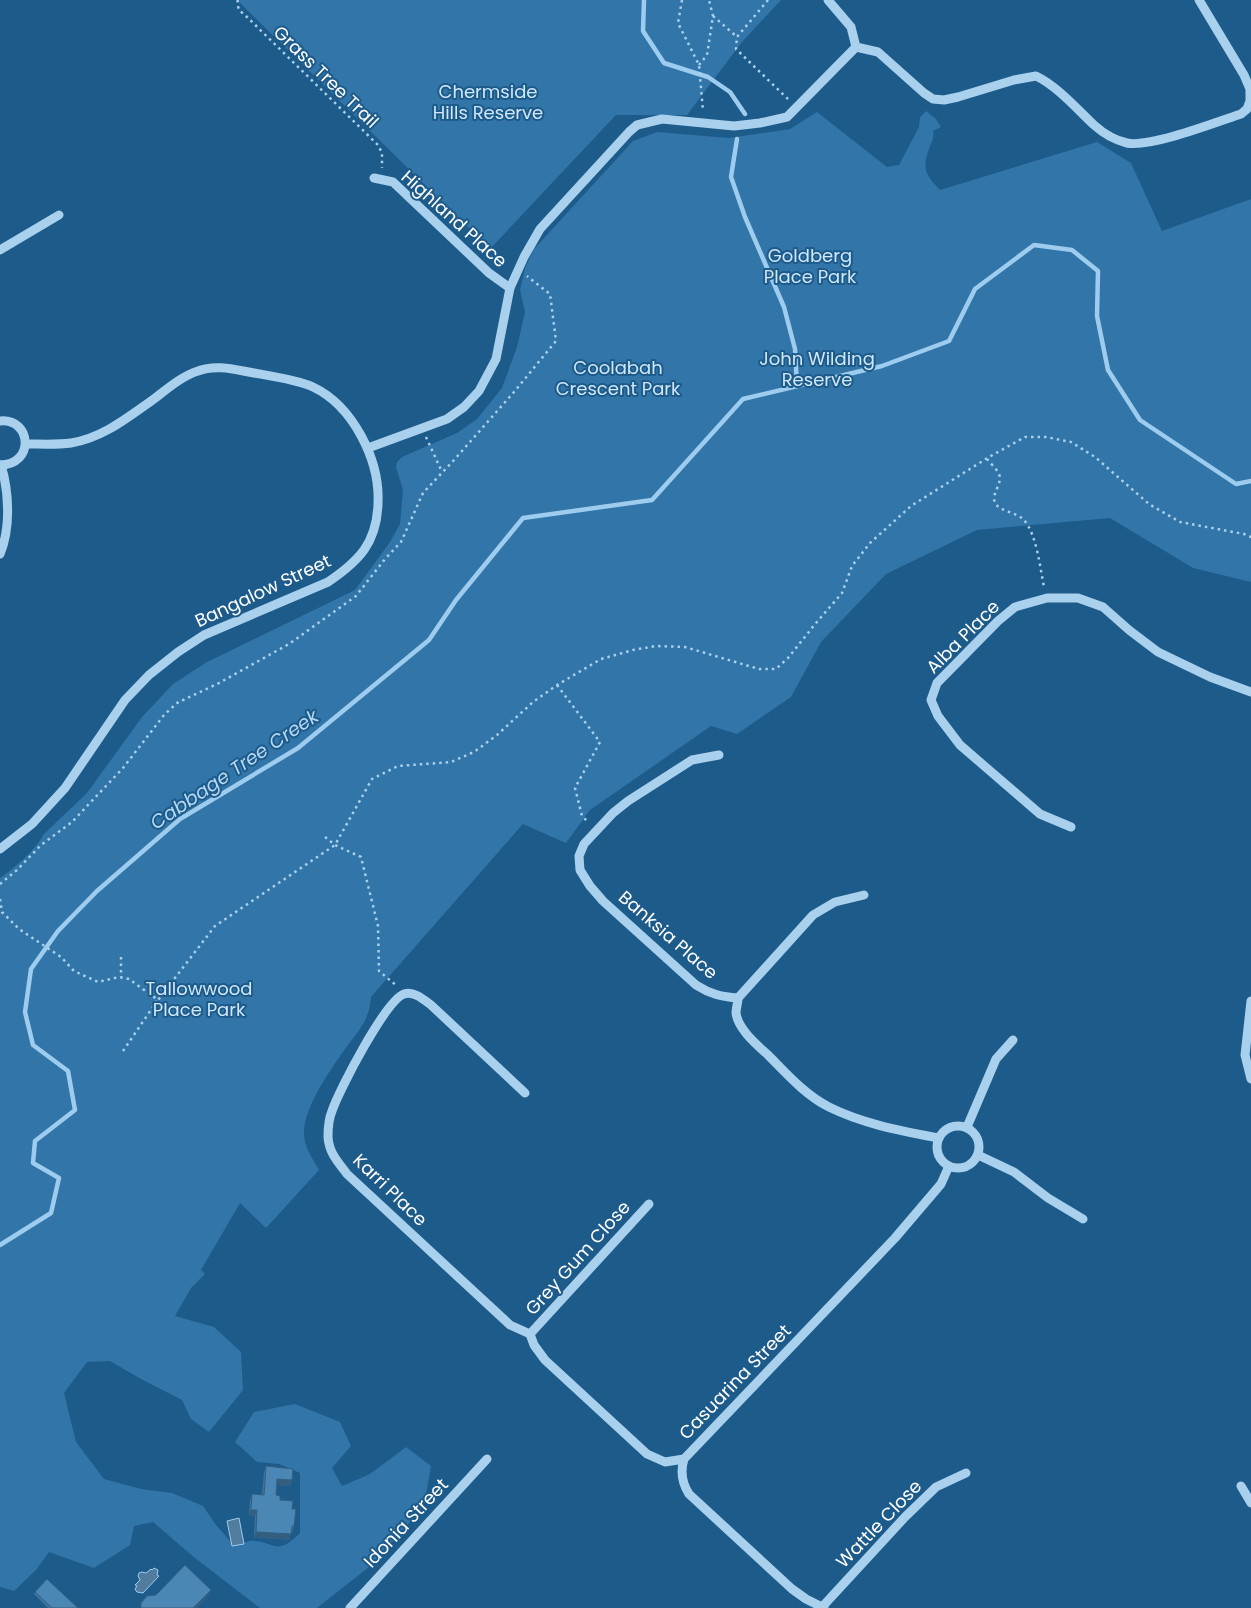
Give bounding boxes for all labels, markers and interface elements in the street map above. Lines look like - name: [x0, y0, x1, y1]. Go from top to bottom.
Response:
- street label: Grass Tree Trail: [268, 20, 385, 133]
- park label: Chermside Hills Reserve: [433, 79, 543, 125]
- street label: Highland Place: [396, 164, 513, 273]
- park label: Goldberg Place Park: [764, 243, 857, 289]
- park label: John Wilding Reserve: [759, 346, 875, 392]
- park label: Coolabah Crescent Park: [556, 355, 681, 401]
- street label: Bangalow Street: [191, 548, 335, 633]
- street label: Alba Place: [920, 594, 1005, 679]
- water label: Cabbage Tree Creek: [145, 702, 325, 836]
- street label: Banksia Place: [613, 885, 723, 985]
- park label: Tallowwood Place Park: [145, 976, 253, 1022]
- street label: Karri Place: [348, 1148, 433, 1232]
- street label: Grey Gum Close: [519, 1195, 636, 1320]
- street label: Casuarina Street: [673, 1318, 796, 1445]
- street label: Idonia Street: [358, 1473, 454, 1573]
- street label: Wattle Close: [830, 1474, 927, 1573]

